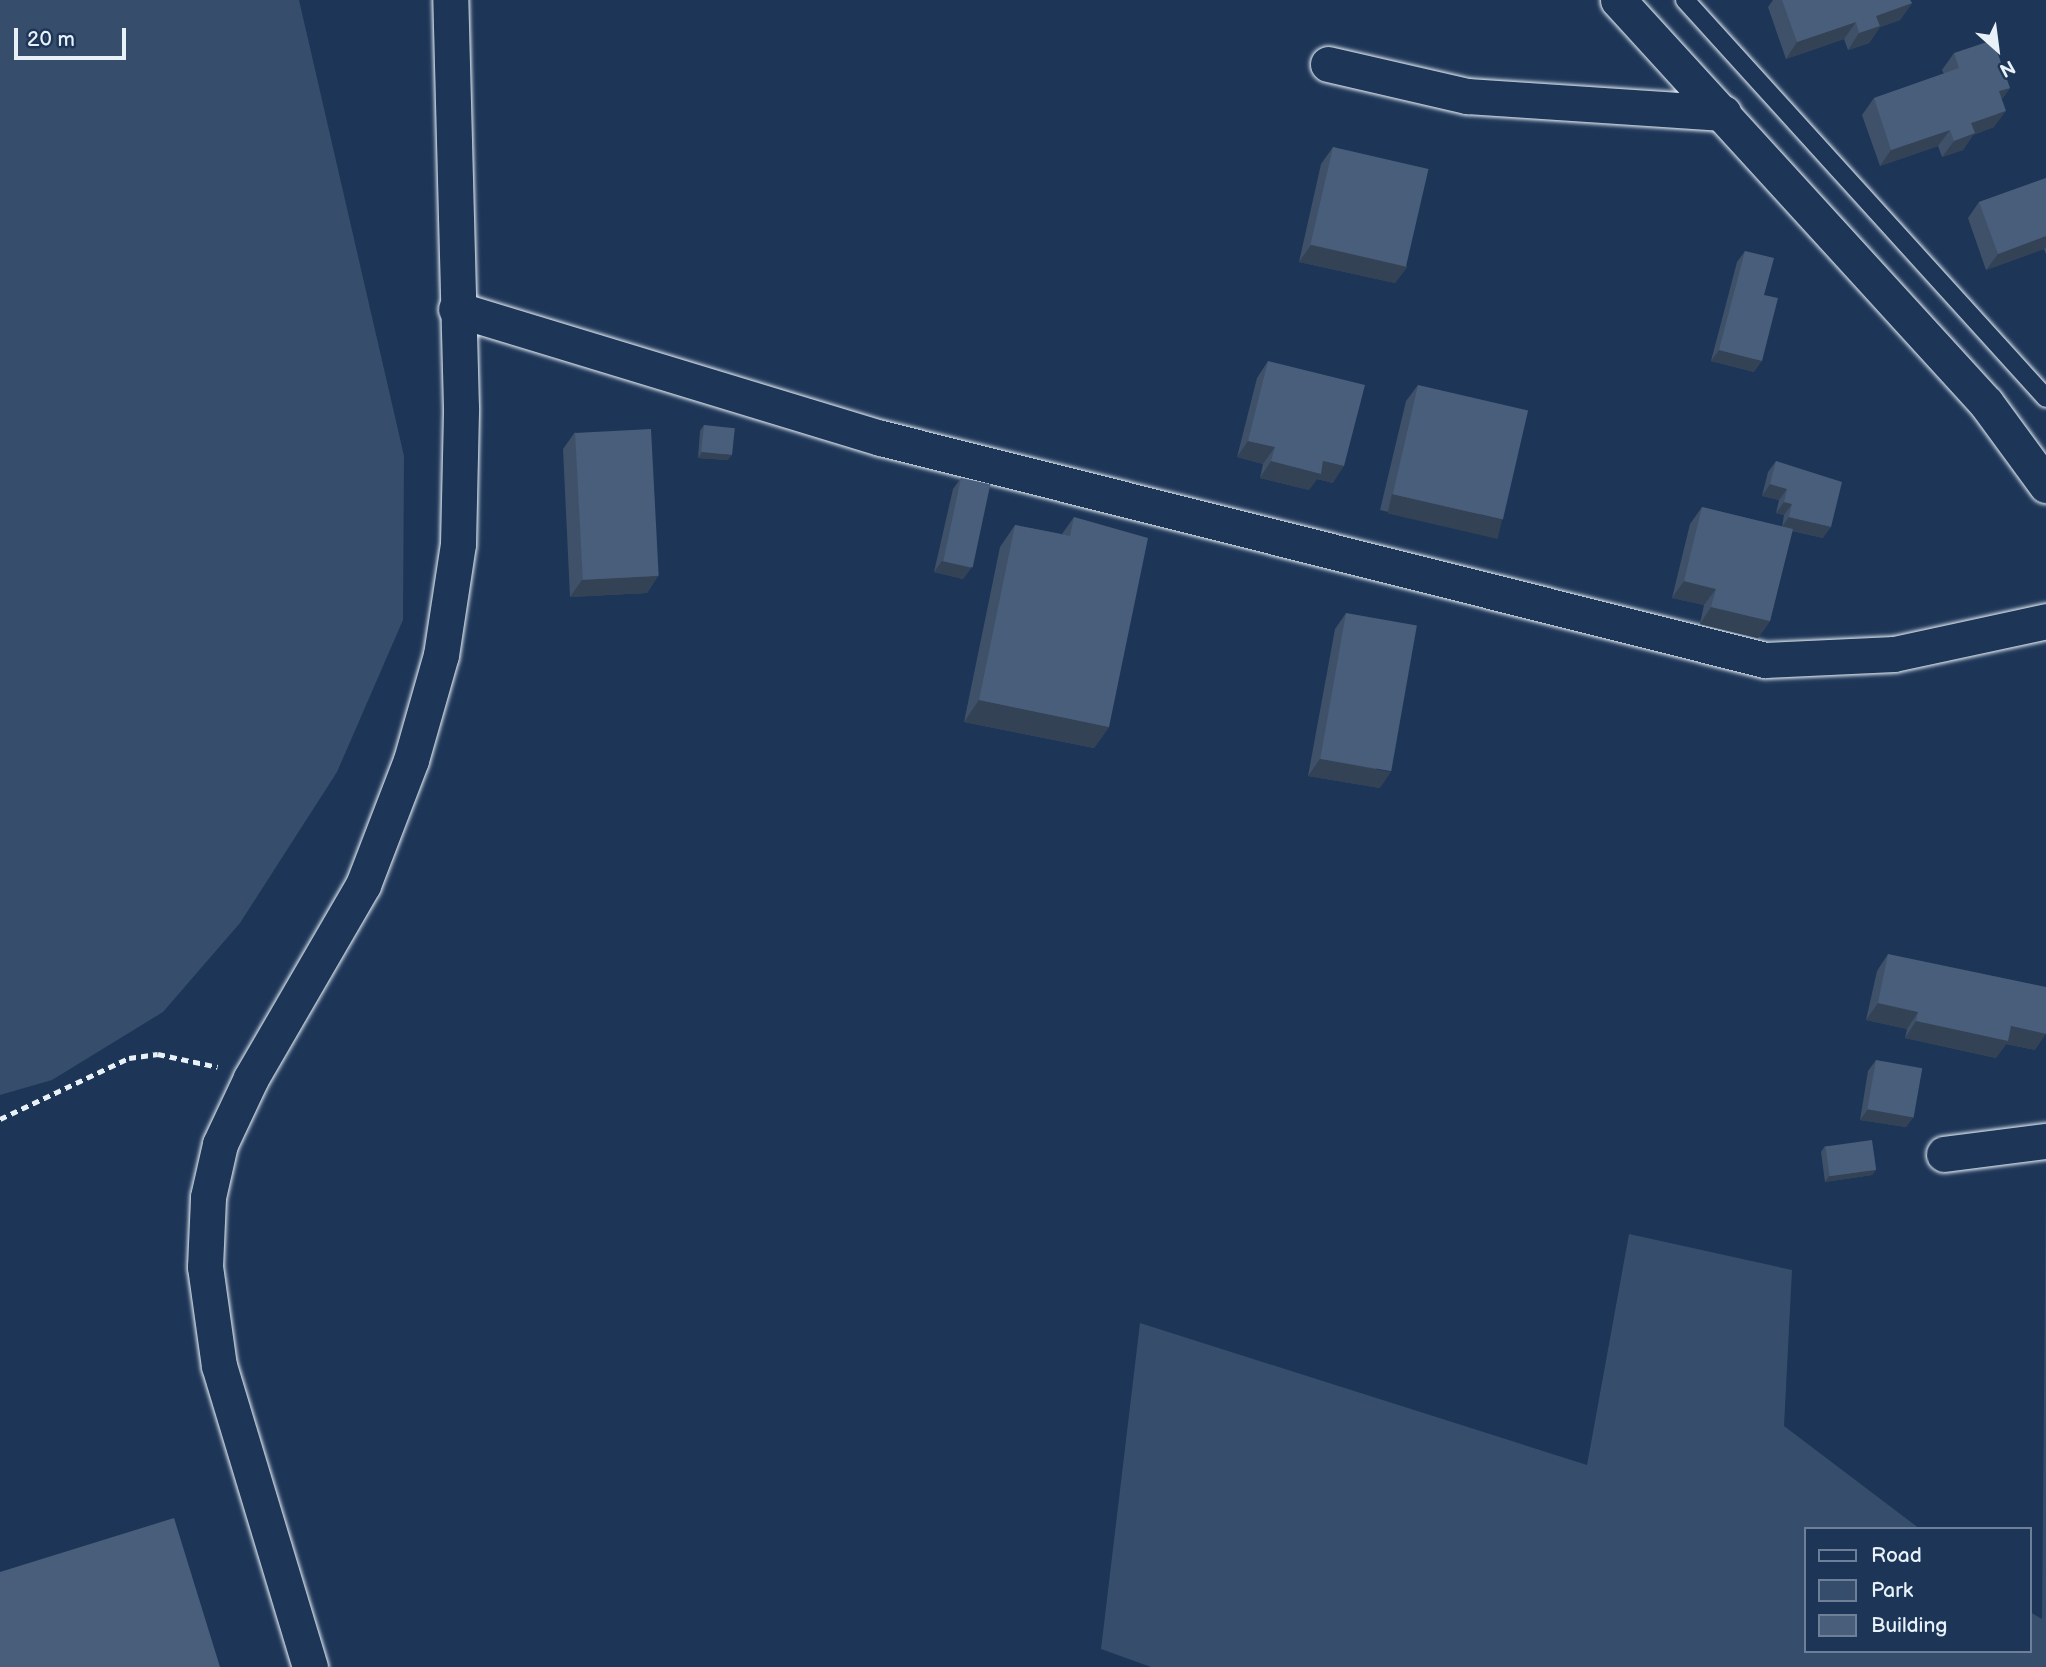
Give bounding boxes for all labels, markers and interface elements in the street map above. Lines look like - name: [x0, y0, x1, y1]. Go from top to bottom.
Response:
- scale bar: [18, 14, 130, 58]
- north arrow: [1962, 14, 2032, 84]
- text: 20 m: [27, 27, 75, 52]
- text: N: [1995, 54, 2019, 81]
- legend: [1804, 1527, 2032, 1653]
- text: Road: [1871, 1543, 1922, 1568]
- text: Park: [1871, 1578, 1913, 1603]
- text: Building: [1871, 1613, 1947, 1638]

